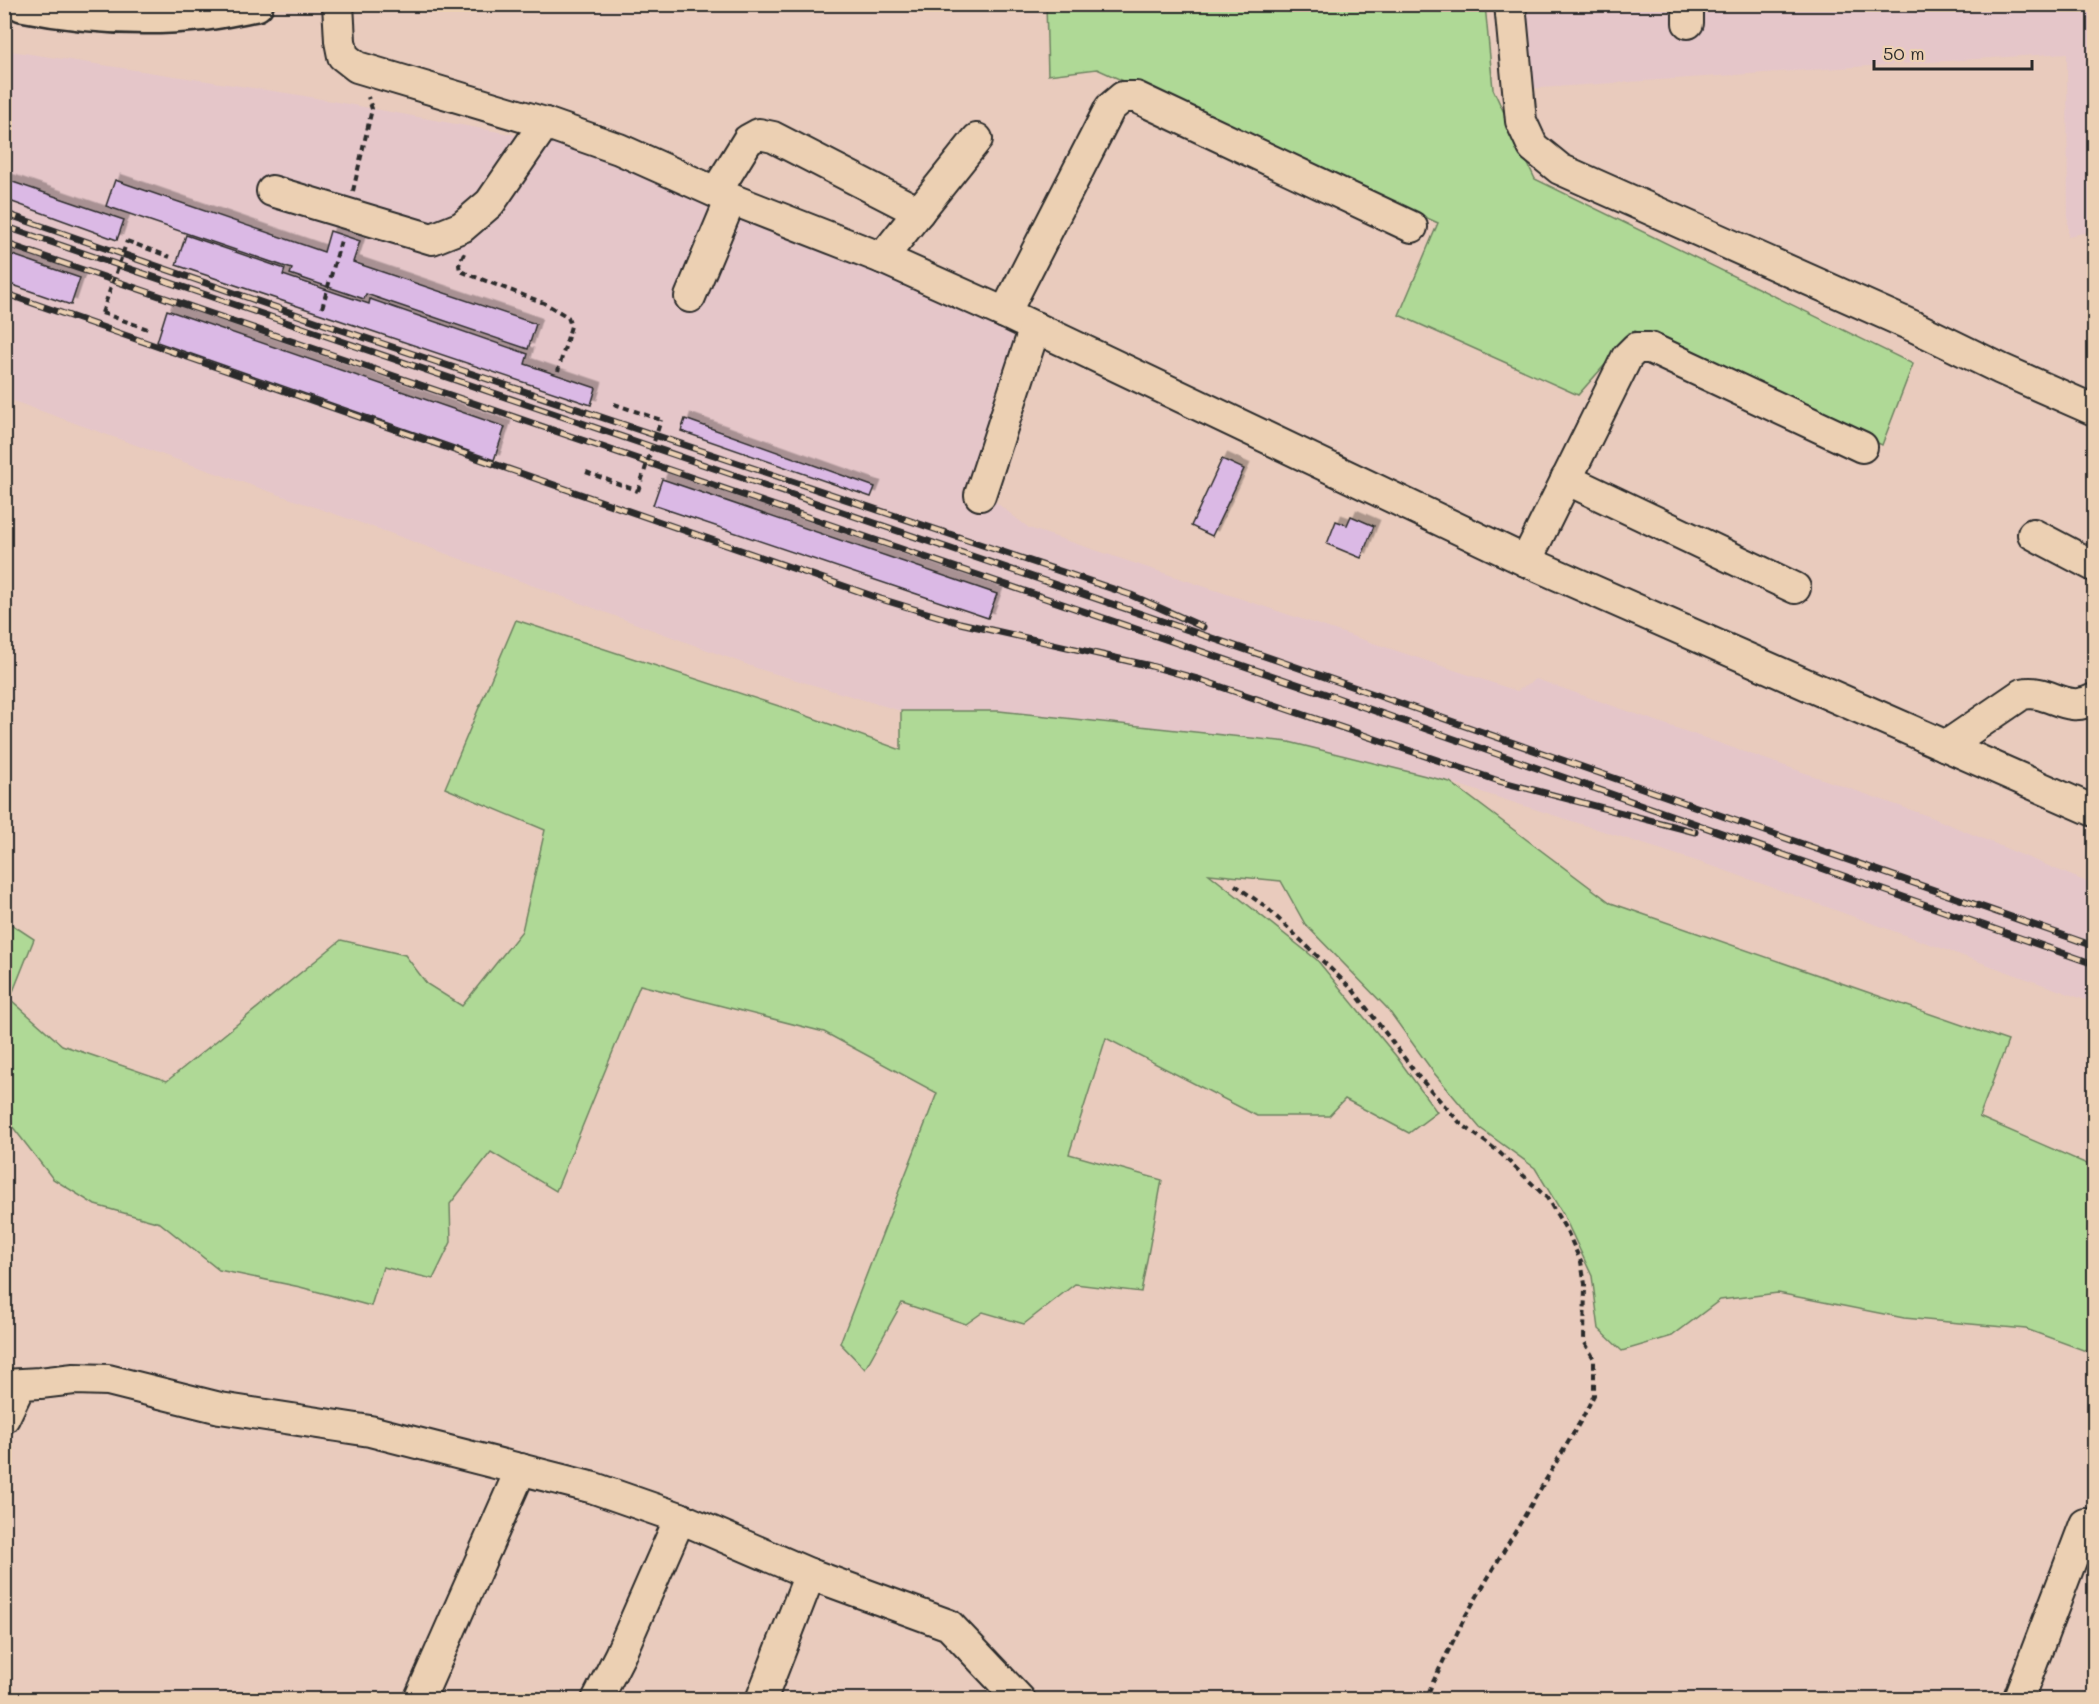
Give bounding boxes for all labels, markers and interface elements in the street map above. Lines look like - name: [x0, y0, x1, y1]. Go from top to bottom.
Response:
- scale bar: [1874, 33, 2032, 71]
- text: 50 m: [1883, 41, 1925, 65]

